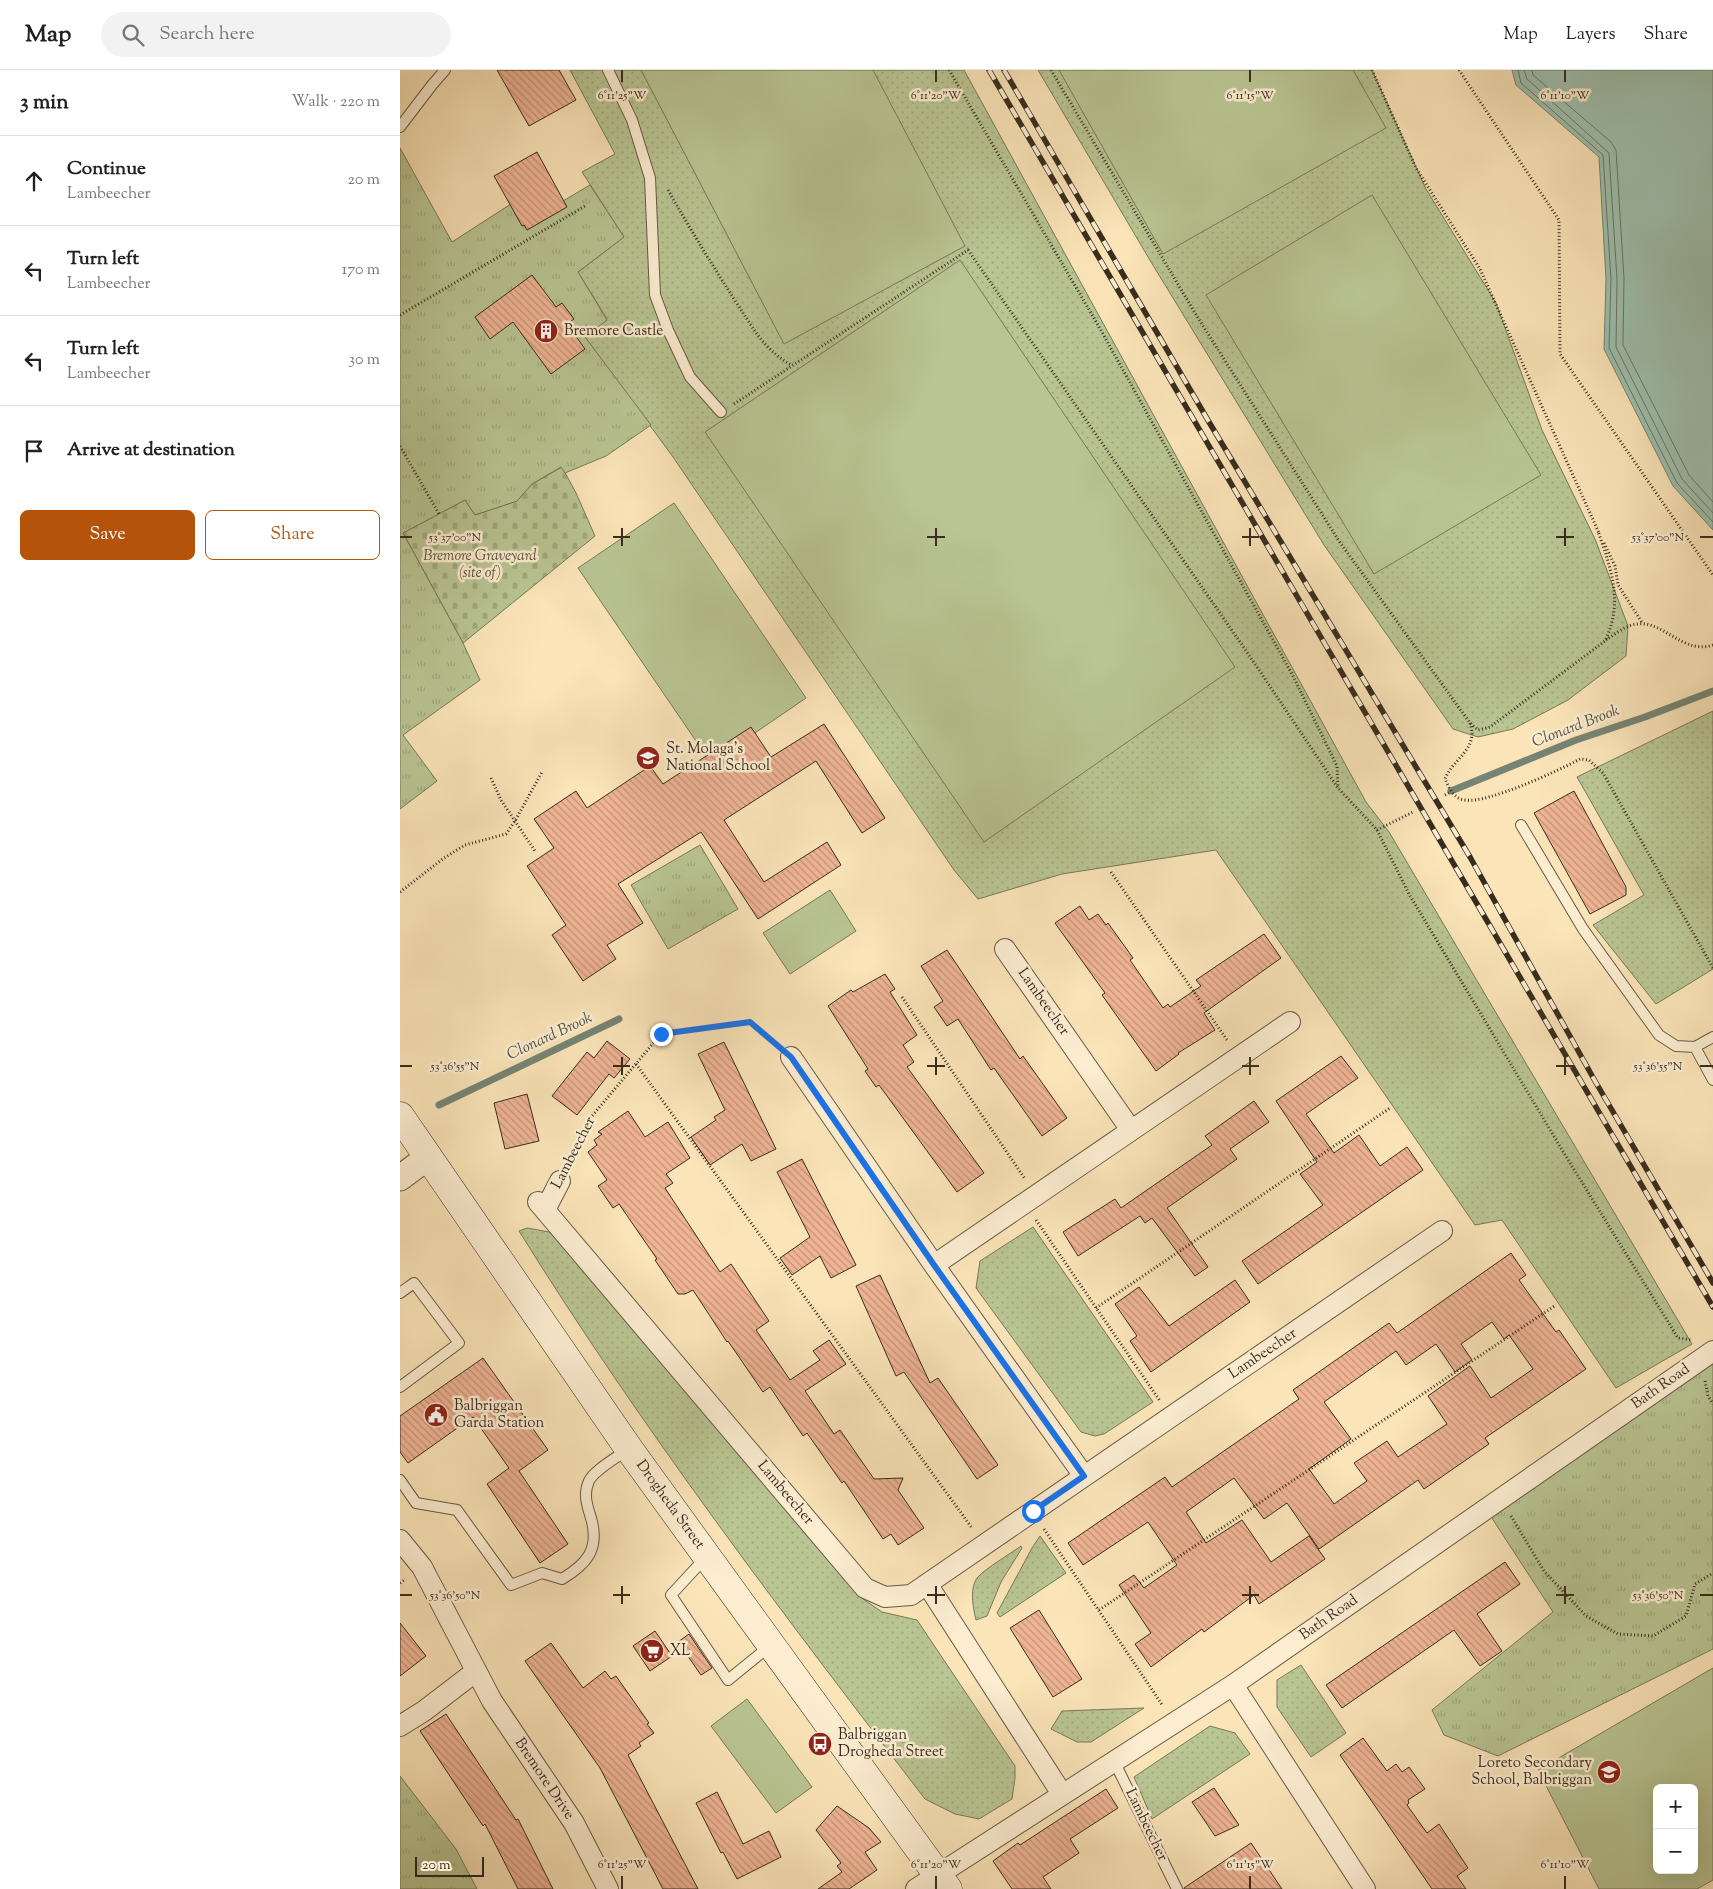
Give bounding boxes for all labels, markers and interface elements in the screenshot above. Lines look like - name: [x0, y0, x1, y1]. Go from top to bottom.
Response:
- search box: [101, 12, 451, 57]
- text: Map: [25, 18, 71, 52]
- icon: search: [119, 21, 147, 49]
- text: Search here: [159, 21, 255, 48]
- text: Map: [1503, 22, 1538, 48]
- text: Layers: [1566, 22, 1616, 48]
- text: Share: [1644, 22, 1688, 48]
- text: 6°11'25"W: [598, 87, 647, 105]
- text: 6°11'20"W: [911, 87, 962, 105]
- text: 6°11'15"W: [1226, 87, 1274, 105]
- text: 6°11'10"W: [1541, 87, 1590, 105]
- text: 3 min: [20, 88, 69, 118]
- text: Walk · 220 m: [292, 91, 380, 114]
- text: Continue: [67, 156, 146, 183]
- icon: ahead: [20, 167, 48, 195]
- text: 20 m: [347, 169, 380, 192]
- text: Lambeecher: [67, 183, 151, 206]
- text: Turn left: [67, 246, 139, 273]
- icon: left: [20, 257, 48, 285]
- text: 170 m: [342, 259, 380, 282]
- text: Lambeecher: [67, 273, 151, 296]
- building icon: Bremore Castle: [533, 318, 559, 344]
- place label: Bremore Castle: [564, 321, 663, 342]
- text: Turn left: [67, 336, 139, 363]
- icon: left: [20, 347, 48, 375]
- text: 30 m: [349, 349, 380, 372]
- text: Lambeecher: [67, 363, 151, 386]
- icon: arrive: [20, 437, 48, 465]
- text: Arrive at destination: [67, 437, 235, 464]
- button: Save: [20, 510, 195, 560]
- button: Share: [205, 510, 380, 560]
- text: 53°37'00"N: [428, 529, 482, 547]
- text: 53°37'00"N: [1631, 529, 1685, 547]
- park label: Bremore Graveyard (site of): [423, 546, 537, 584]
- water label: Clonard Brook: [1529, 700, 1623, 754]
- place label: St. Molaga's National School: [666, 739, 770, 777]
- school or university icon: St. Molaga's National School: [635, 745, 661, 771]
- street label: Lambeecher: [1012, 964, 1074, 1040]
- water label: Clonard Brook: [503, 1007, 597, 1067]
- route end: [650, 1023, 673, 1046]
- text: 53°36'55"N: [430, 1058, 480, 1076]
- text: 53°36'55"N: [1633, 1058, 1683, 1076]
- street label: Lambeecher: [547, 1113, 601, 1193]
- street label: Lambeecher: [1225, 1323, 1302, 1385]
- street label: Bath Road: [1628, 1359, 1695, 1415]
- place label: Balbriggan Garda Station: [454, 1396, 545, 1434]
- public building icon: Balbriggan Garda Station: [423, 1402, 449, 1428]
- street label: Drogheda Street: [630, 1456, 710, 1554]
- street label: Lambeecher: [752, 1456, 818, 1530]
- route start: [1022, 1500, 1045, 1523]
- text: 53°36'50"N: [429, 1587, 481, 1605]
- text: 53°36'50"N: [1632, 1587, 1684, 1605]
- street label: Bath Road: [1296, 1590, 1363, 1646]
- supermarket icon: XL: [639, 1638, 665, 1664]
- place label: XL: [670, 1641, 690, 1662]
- place label: Balbriggan Drogheda Street: [838, 1725, 944, 1763]
- bus stop icon: Balbriggan Drogheda Street: [807, 1731, 833, 1757]
- street label: Bremore Drive: [509, 1734, 579, 1824]
- place label: Loreto Secondary School, Balbriggan: [1471, 1753, 1593, 1791]
- school or university icon: Loreto Secondary School, Balbriggan: [1596, 1759, 1622, 1785]
- map controls: [1653, 1784, 1698, 1874]
- button: +: [1653, 1784, 1698, 1829]
- street label: Lambeecher: [1119, 1785, 1173, 1865]
- button: −: [1653, 1829, 1698, 1874]
- scale bar: [415, 1854, 484, 1877]
- text: 20 m: [422, 1856, 451, 1876]
- text: 6°11'25"W: [598, 1856, 647, 1874]
- text: 6°11'20"W: [911, 1856, 962, 1874]
- text: 6°11'15"W: [1226, 1856, 1274, 1874]
- text: 6°11'10"W: [1541, 1856, 1590, 1874]

